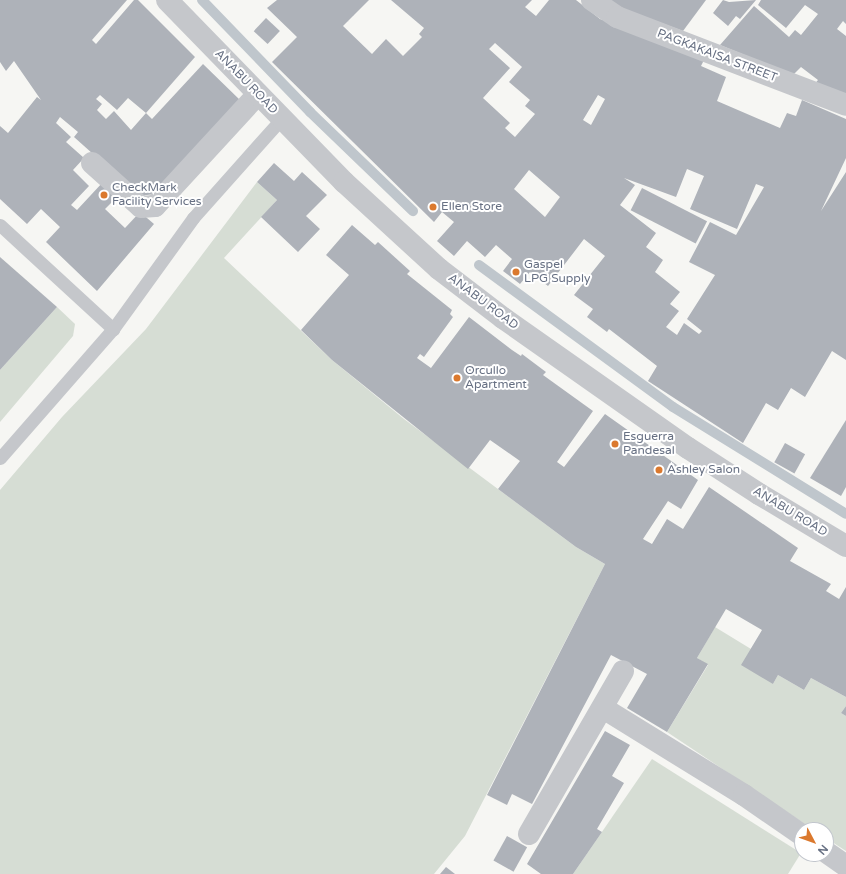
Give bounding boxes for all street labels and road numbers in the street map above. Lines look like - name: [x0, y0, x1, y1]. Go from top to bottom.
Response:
- street label: PAGKAKAISA STREET: [655, 26, 779, 86]
- street label: ANABU ROAD: [212, 47, 280, 117]
- street label: ANABU ROAD: [445, 271, 521, 333]
- street label: ANABU ROAD: [750, 484, 830, 540]

